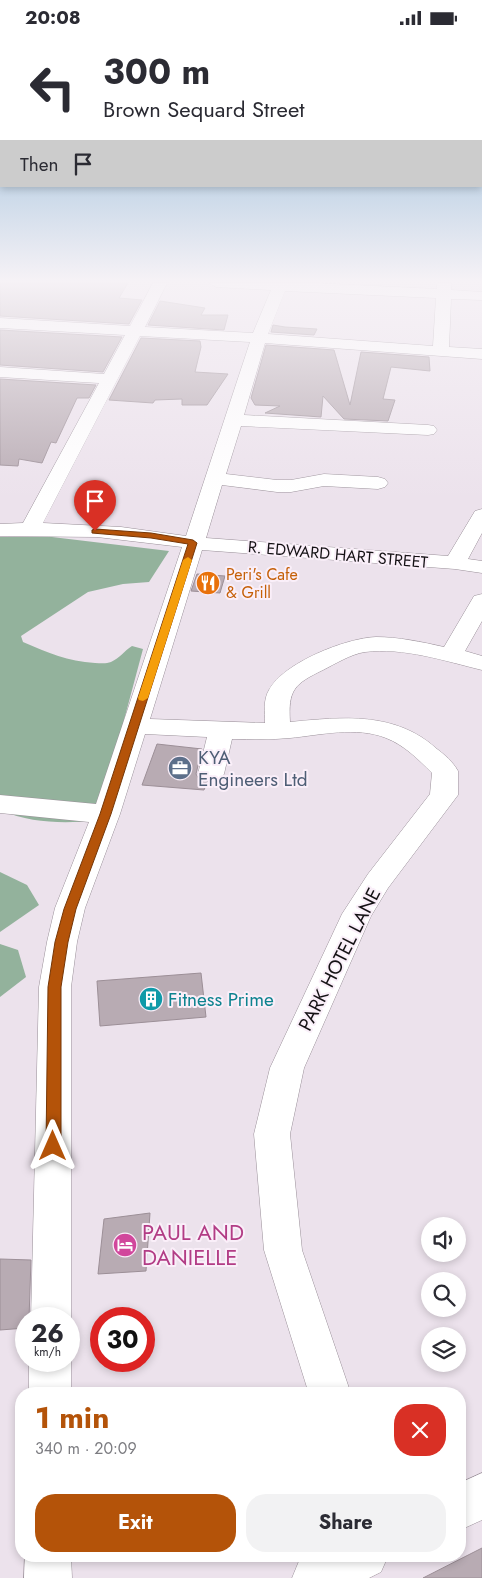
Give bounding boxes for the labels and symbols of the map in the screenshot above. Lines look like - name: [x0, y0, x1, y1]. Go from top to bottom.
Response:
- pin: [74, 480, 116, 531]
- street label: R. EDWARD HART STREET: [247, 535, 429, 574]
- place label: Peri's Cafe & Grill: [226, 563, 298, 604]
- restaurant icon: Peri's Cafe & Grill: [195, 570, 221, 596]
- place label: KYA Engineers Ltd: [198, 744, 308, 793]
- office icon: KYA Engineers Ltd: [167, 755, 193, 781]
- street label: PARK HOTEL LANE: [292, 883, 387, 1035]
- building icon: Fitness Prime: [138, 986, 164, 1012]
- place label: Fitness Prime: [168, 986, 274, 1013]
- position arrow: [26, 1119, 78, 1171]
- place label: PAUL AND DANIELLE: [142, 1216, 244, 1273]
- hotel icon: PAUL AND DANIELLE: [112, 1232, 138, 1258]
- speed limit sign: 30: [90, 1307, 155, 1372]

